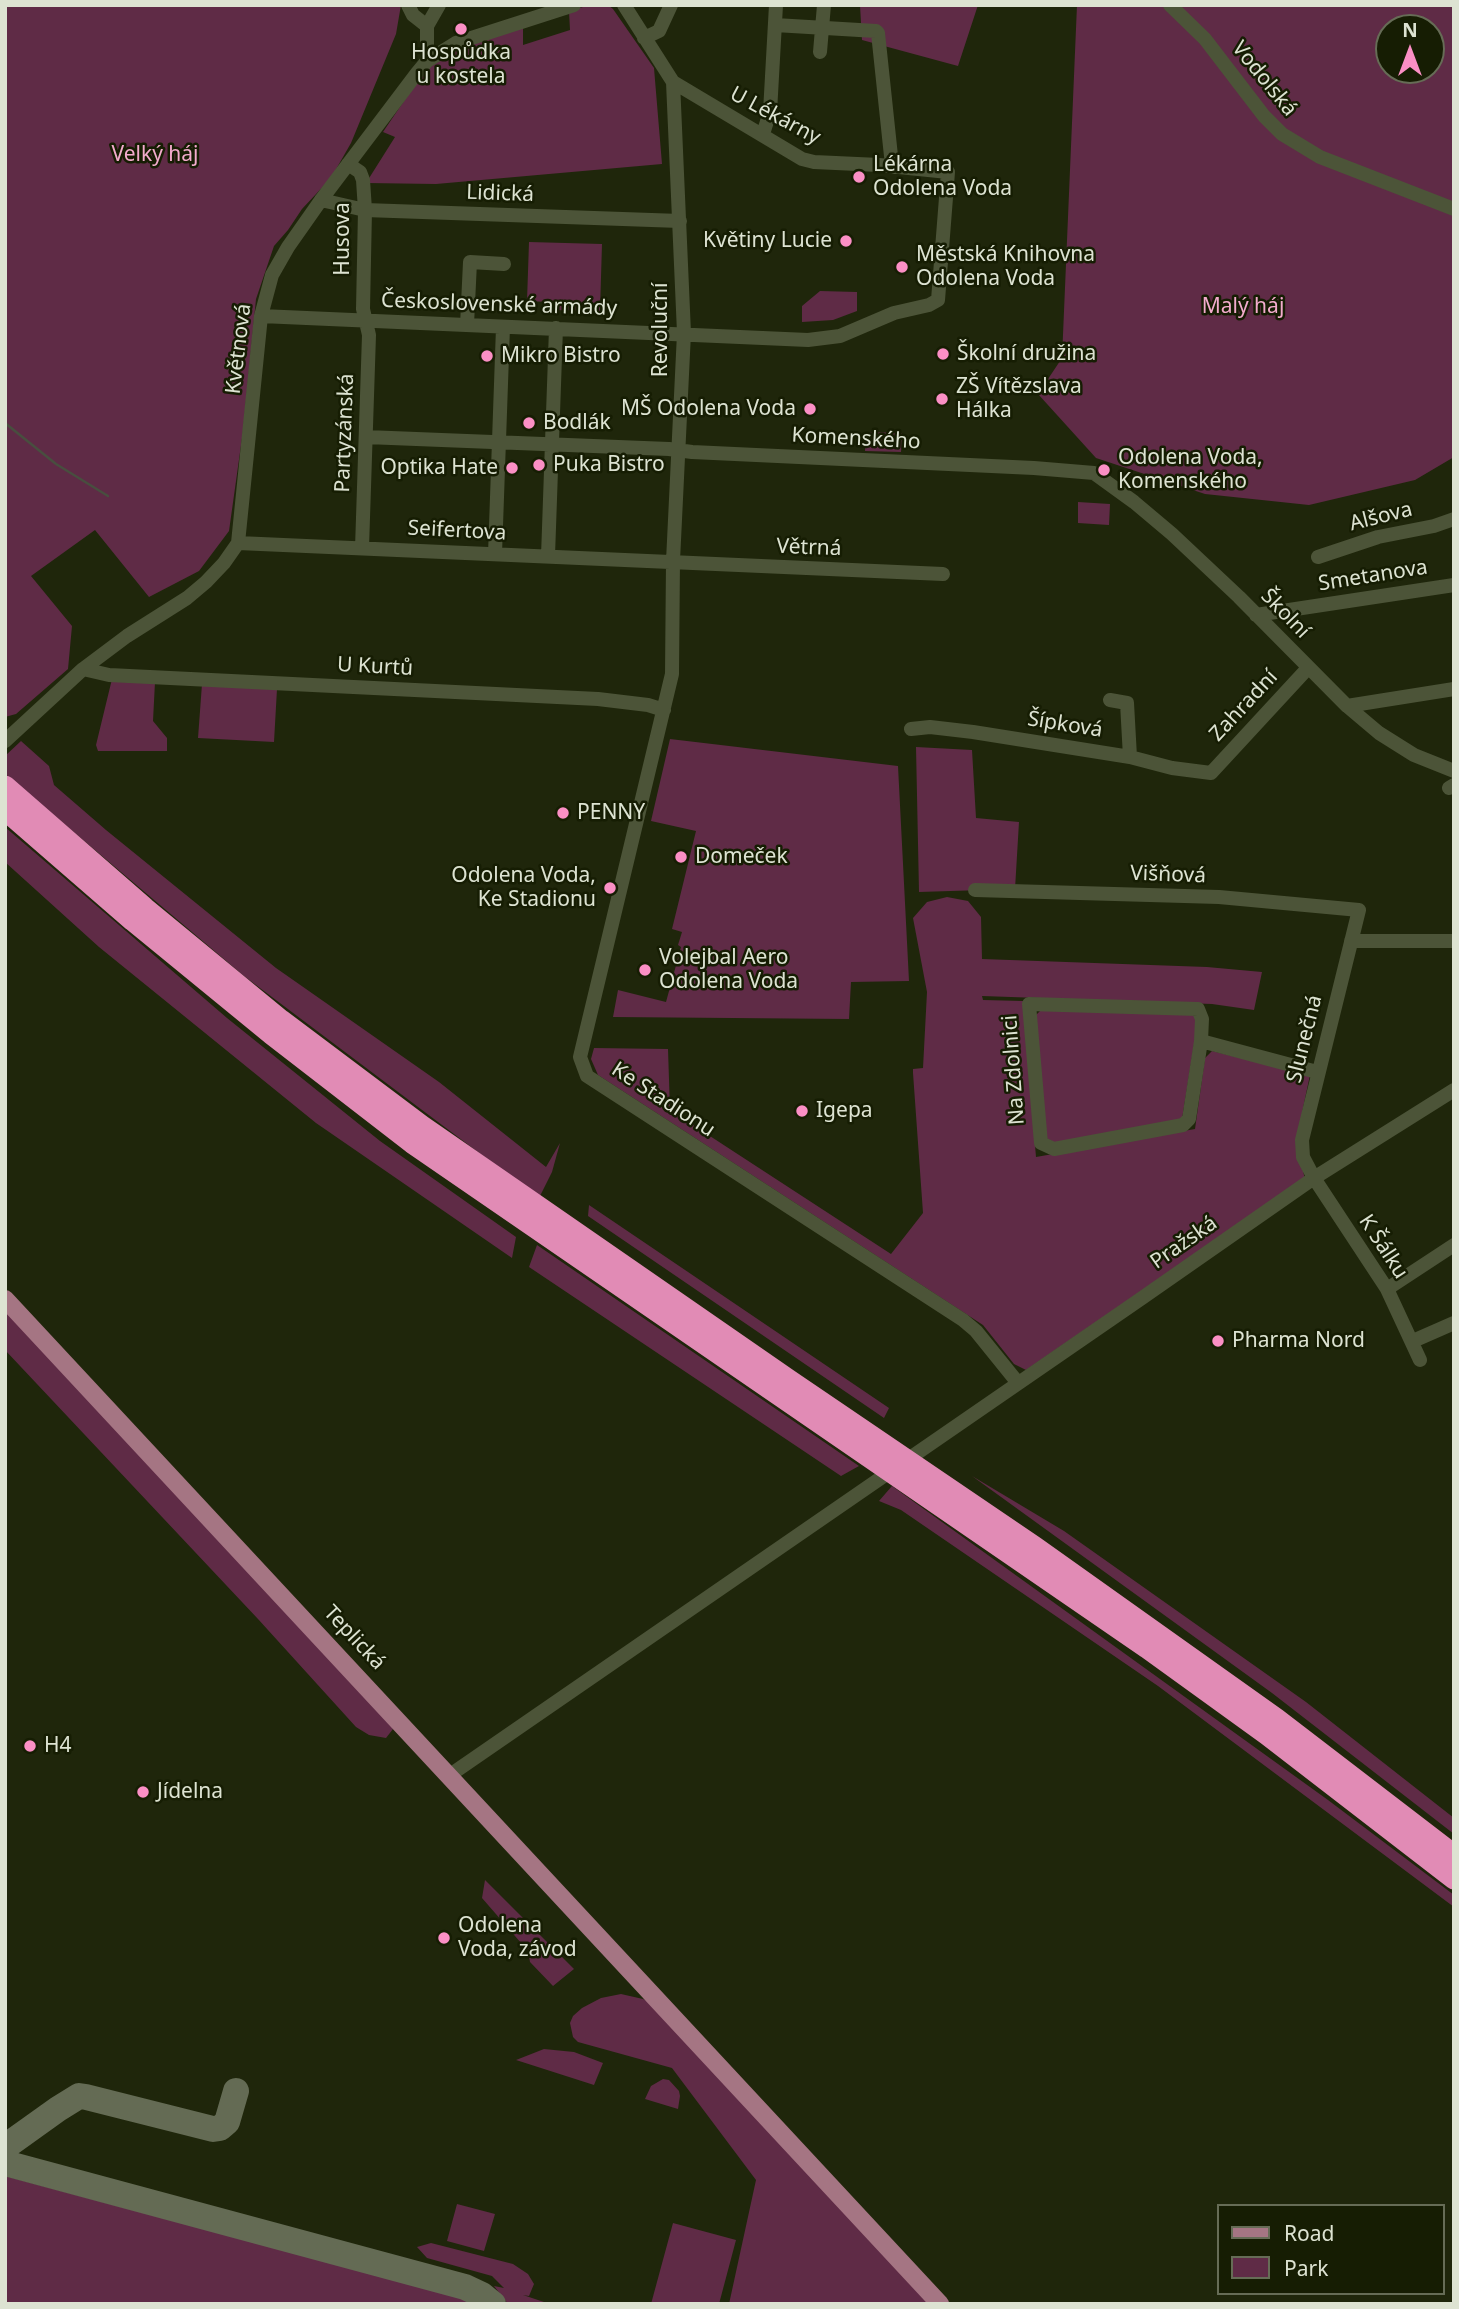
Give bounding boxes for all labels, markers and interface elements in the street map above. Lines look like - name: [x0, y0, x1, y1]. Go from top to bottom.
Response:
- north arrow: [1375, 14, 1445, 84]
- text: N: [1402, 17, 1418, 43]
- marker: Hospůdka u kostela: [453, 21, 469, 37]
- street label: Vodolská: [1226, 36, 1302, 122]
- place label: Hospůdka u kostela: [411, 40, 511, 90]
- street label: U Lékárny: [725, 82, 825, 150]
- park label: Velký háj: [111, 142, 199, 168]
- place label: Lékárna Odolena Voda: [873, 152, 1012, 202]
- marker: Lékárna Odolena Voda: [851, 169, 867, 185]
- street label: Lidická: [466, 180, 534, 208]
- street label: Husova: [330, 202, 356, 276]
- place label: Květiny Lucie: [703, 228, 832, 254]
- marker: Květiny Lucie: [838, 233, 854, 249]
- place label: Městská Knihovna Odolena Voda: [916, 242, 1095, 292]
- marker: Městská Knihovna Odolena Voda: [894, 259, 910, 275]
- street label: Revoluční: [648, 283, 674, 377]
- street label: Československé armády: [380, 288, 618, 322]
- park label: Malý háj: [1202, 294, 1284, 320]
- street label: Květnová: [221, 302, 257, 396]
- place label: Školní družina: [957, 341, 1096, 367]
- place label: Mikro Bistro: [501, 343, 621, 369]
- marker: Školní družina: [935, 346, 951, 362]
- marker: Mikro Bistro: [479, 348, 495, 364]
- street label: Partyzánská: [330, 373, 360, 493]
- place label: ZŠ Vítězslava Hálka: [956, 374, 1082, 424]
- marker: ZŠ Vítězslava Hálka: [934, 391, 950, 407]
- place label: MŠ Odolena Voda: [621, 396, 796, 422]
- marker: MŠ Odolena Voda: [802, 401, 818, 417]
- place label: Bodlák: [543, 410, 611, 436]
- marker: Bodlák: [521, 415, 537, 431]
- street label: Komenského: [791, 423, 921, 455]
- place label: Odolena Voda, Komenského: [1118, 445, 1263, 495]
- place label: Puka Bistro: [553, 452, 665, 478]
- place label: Optika Hate: [380, 455, 498, 481]
- marker: Puka Bistro: [531, 457, 547, 473]
- marker: Optika Hate: [504, 460, 520, 476]
- marker: Odolena Voda, Komenského: [1096, 462, 1112, 478]
- street label: Alšova: [1347, 497, 1415, 537]
- street label: Seifertova: [407, 516, 507, 546]
- street label: Větrná: [776, 534, 842, 562]
- street label: Smetanova: [1317, 555, 1429, 597]
- street label: Školní: [1255, 584, 1315, 644]
- street label: U Kurtů: [336, 652, 414, 682]
- street label: Zahradní: [1205, 665, 1283, 747]
- street label: Šípková: [1026, 707, 1104, 743]
- place label: PENNY: [577, 800, 645, 826]
- marker: PENNY: [555, 805, 571, 821]
- place label: Domeček: [695, 844, 788, 870]
- marker: Domeček: [673, 849, 689, 865]
- street label: Višňová: [1130, 861, 1206, 889]
- place label: Odolena Voda, Ke Stadionu: [451, 863, 596, 913]
- marker: Odolena Voda, Ke Stadionu: [602, 880, 618, 896]
- place label: Volejbal Aero Odolena Voda: [659, 945, 798, 995]
- marker: Volejbal Aero Odolena Voda: [637, 962, 653, 978]
- street label: Slunečná: [1282, 992, 1328, 1086]
- street label: Na Zdolnici: [998, 1014, 1030, 1126]
- street label: Ke Stadionu: [607, 1057, 719, 1143]
- place label: Igepa: [816, 1098, 873, 1124]
- marker: Igepa: [794, 1103, 810, 1119]
- street label: K Šálku: [1353, 1210, 1413, 1284]
- street label: Pražská: [1146, 1211, 1222, 1275]
- place label: Pharma Nord: [1232, 1328, 1365, 1354]
- marker: Pharma Nord: [1210, 1333, 1226, 1349]
- street label: Teplická: [318, 1601, 390, 1675]
- place label: H4: [44, 1733, 72, 1759]
- marker: H4: [22, 1738, 38, 1754]
- place label: Jídelna: [157, 1779, 223, 1805]
- marker: Jídelna: [135, 1784, 151, 1800]
- place label: Odolena Voda, závod: [458, 1913, 577, 1963]
- marker: Odolena Voda, závod: [436, 1930, 452, 1946]
- legend: [1218, 2204, 1445, 2295]
- text: Road: [1284, 2219, 1334, 2247]
- text: Park: [1284, 2254, 1328, 2282]

